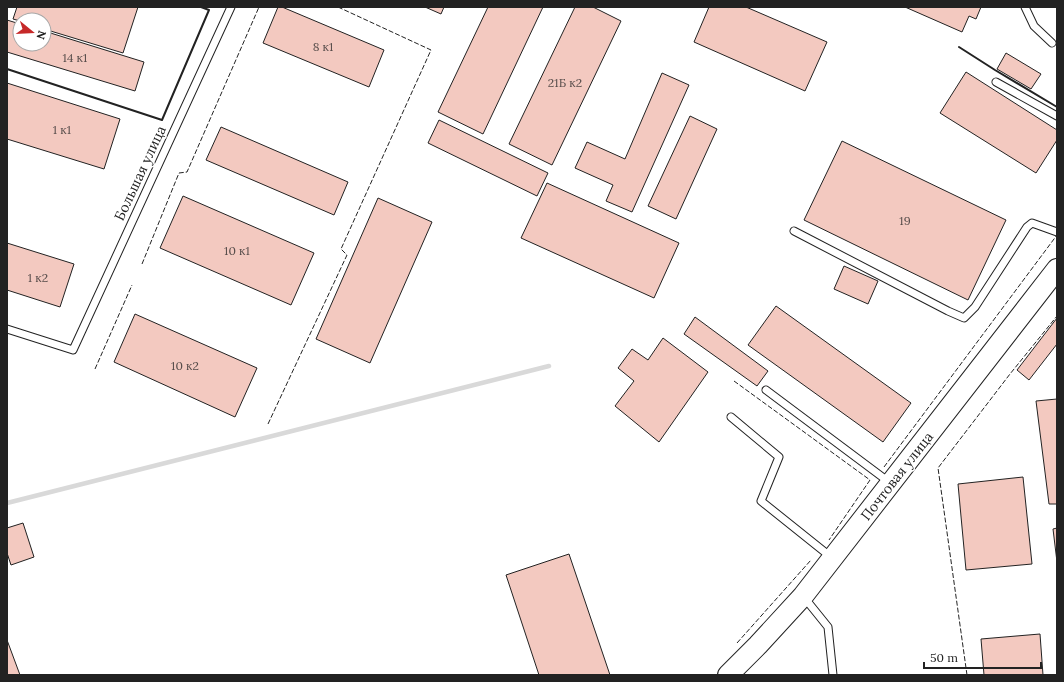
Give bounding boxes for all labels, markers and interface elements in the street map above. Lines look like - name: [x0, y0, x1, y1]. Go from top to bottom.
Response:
- north arrow: [12, 12, 52, 52]
- text: N: [33, 29, 49, 42]
- house number: 8 к1: [313, 39, 333, 54]
- house number: 14 к1: [63, 50, 87, 65]
- house number: 21Б к2: [548, 75, 582, 90]
- house number: 1 к1: [53, 122, 71, 137]
- street label: Большая улица: [110, 123, 170, 223]
- house number: 19: [899, 213, 911, 228]
- house number: 10 к1: [224, 243, 250, 258]
- house number: 1 к2: [28, 270, 48, 285]
- house number: 10 к2: [171, 358, 199, 373]
- street label: Почтовая улица: [857, 428, 937, 524]
- scale bar: [924, 644, 1041, 670]
- text: 50 m: [930, 650, 958, 665]

